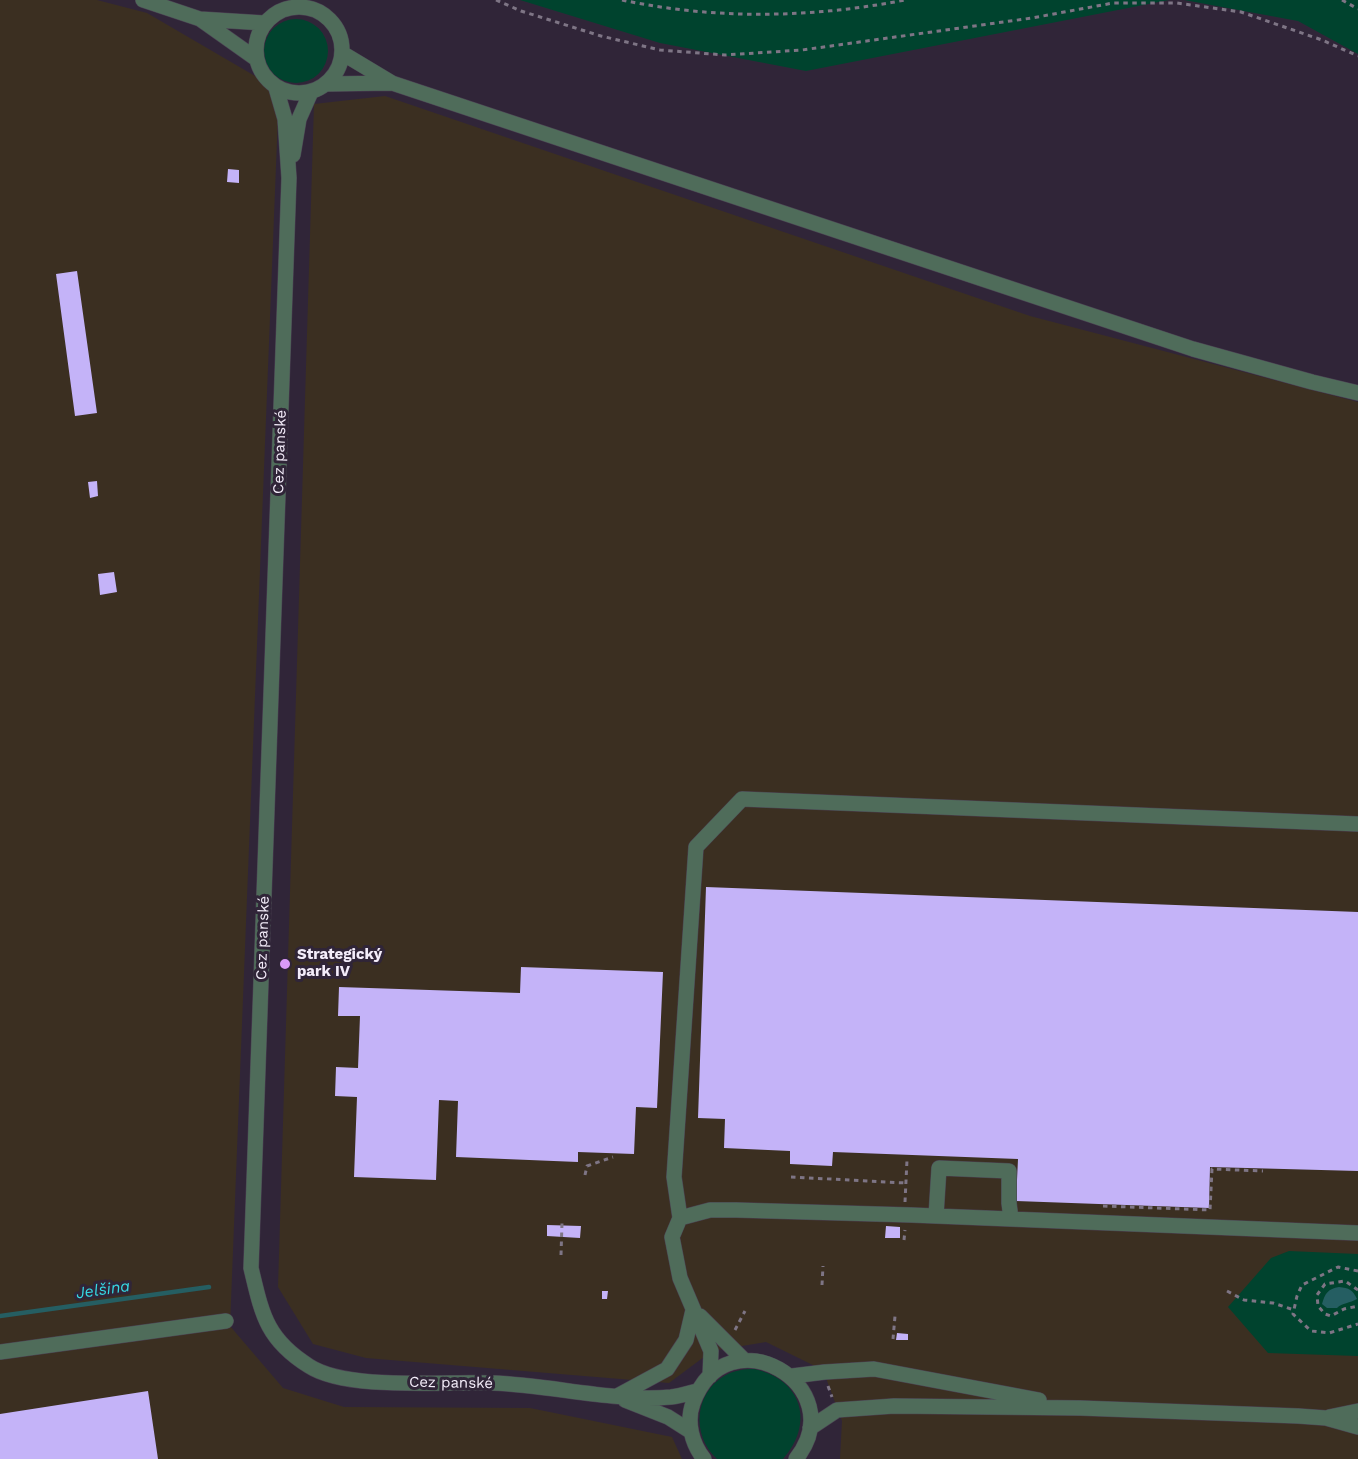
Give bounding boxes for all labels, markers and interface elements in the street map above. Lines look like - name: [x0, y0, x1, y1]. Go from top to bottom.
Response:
- street label: Cez panské: [270, 410, 290, 494]
- street label: Cez panské: [253, 896, 273, 980]
- place label: Strategický park IV: [297, 946, 382, 981]
- marker: Strategický park IV: [278, 957, 292, 971]
- water label: Jelšina: [75, 1277, 131, 1303]
- street label: Cez panské: [409, 1373, 493, 1393]

